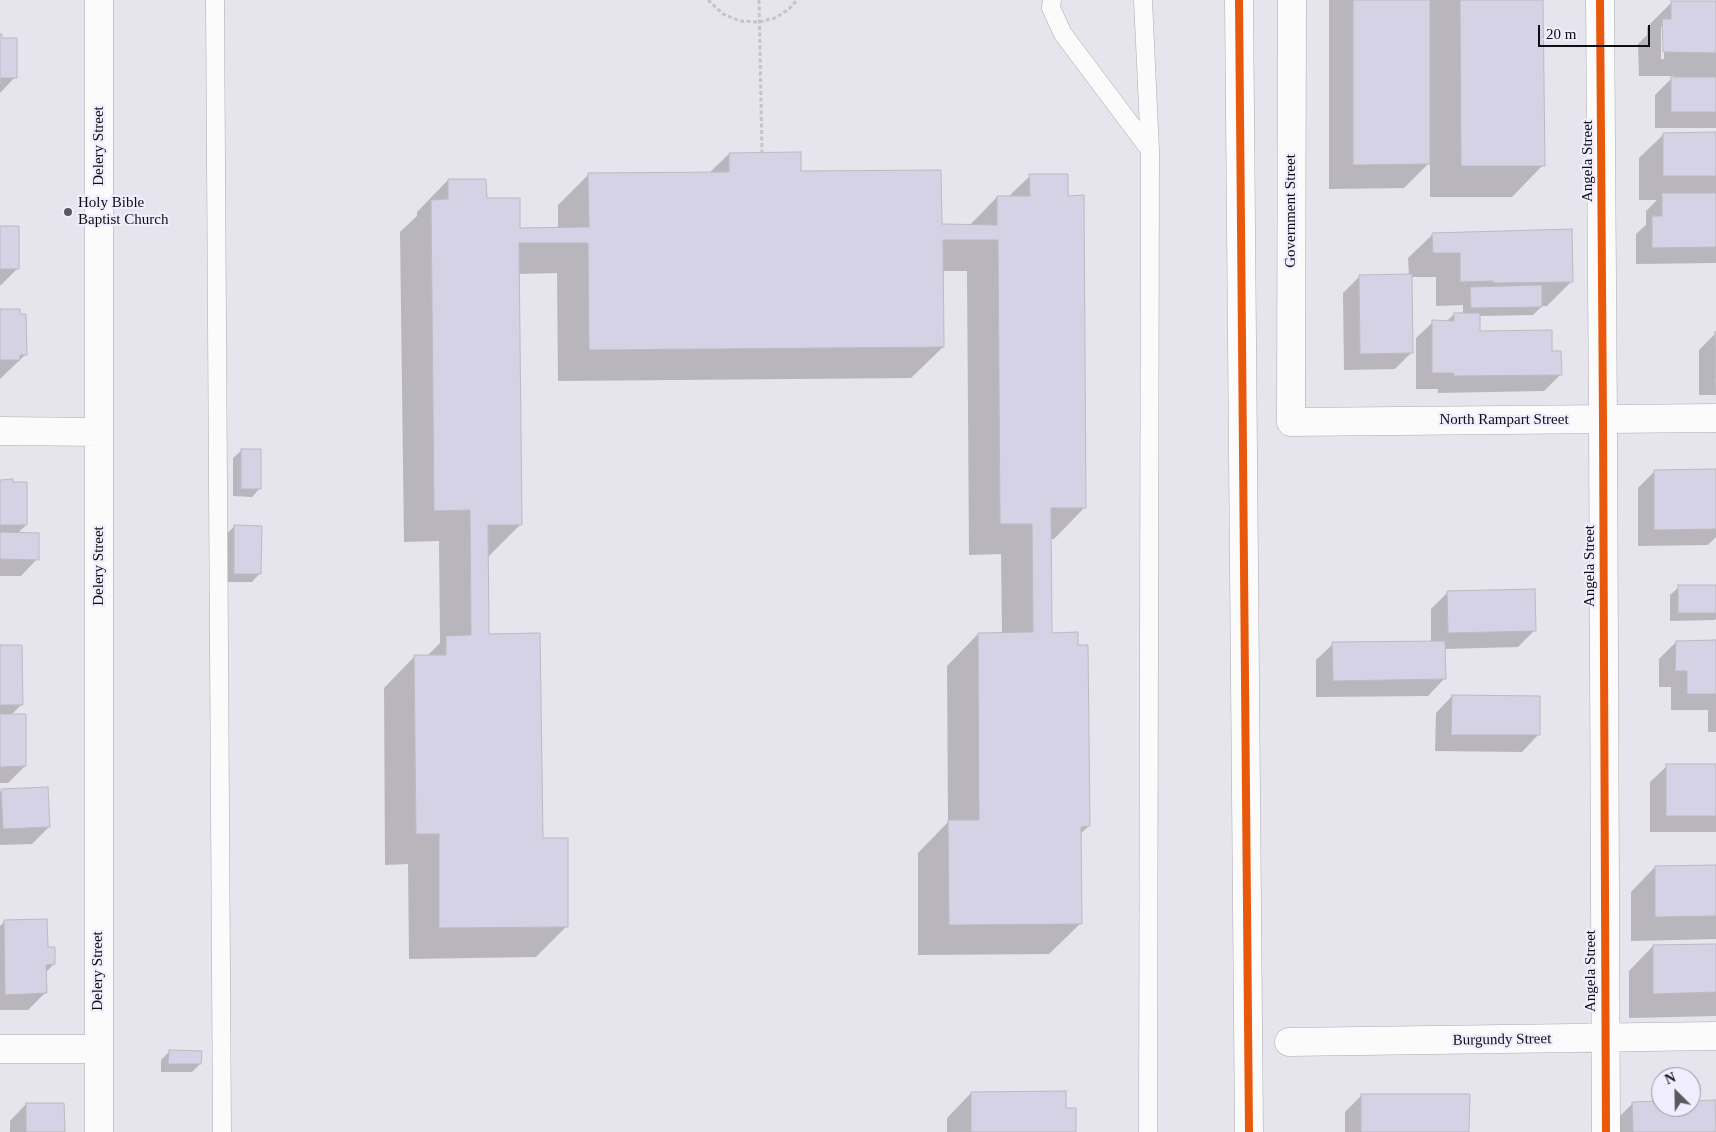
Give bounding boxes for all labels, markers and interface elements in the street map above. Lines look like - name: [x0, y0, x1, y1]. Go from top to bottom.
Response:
- scale bar: [1541, 15, 1654, 47]
- text: 20 m: [1546, 26, 1576, 42]
- street label: Delery Street: [90, 106, 108, 186]
- street label: Angela Street: [1579, 120, 1597, 202]
- street label: Government Street: [1282, 154, 1300, 268]
- place label: Holy Bible Baptist Church: [78, 194, 168, 229]
- marker: Holy Bible Baptist Church: [62, 206, 74, 218]
- street label: North Rampart Street: [1439, 411, 1569, 429]
- street label: Angela Street: [1581, 525, 1599, 607]
- street label: Delery Street: [90, 526, 108, 606]
- street label: Angela Street: [1582, 930, 1600, 1012]
- street label: Delery Street: [89, 931, 107, 1011]
- street label: Burgundy Street: [1453, 1030, 1551, 1050]
- north arrow: [1651, 1067, 1701, 1117]
- text: N: [1663, 1070, 1678, 1088]

